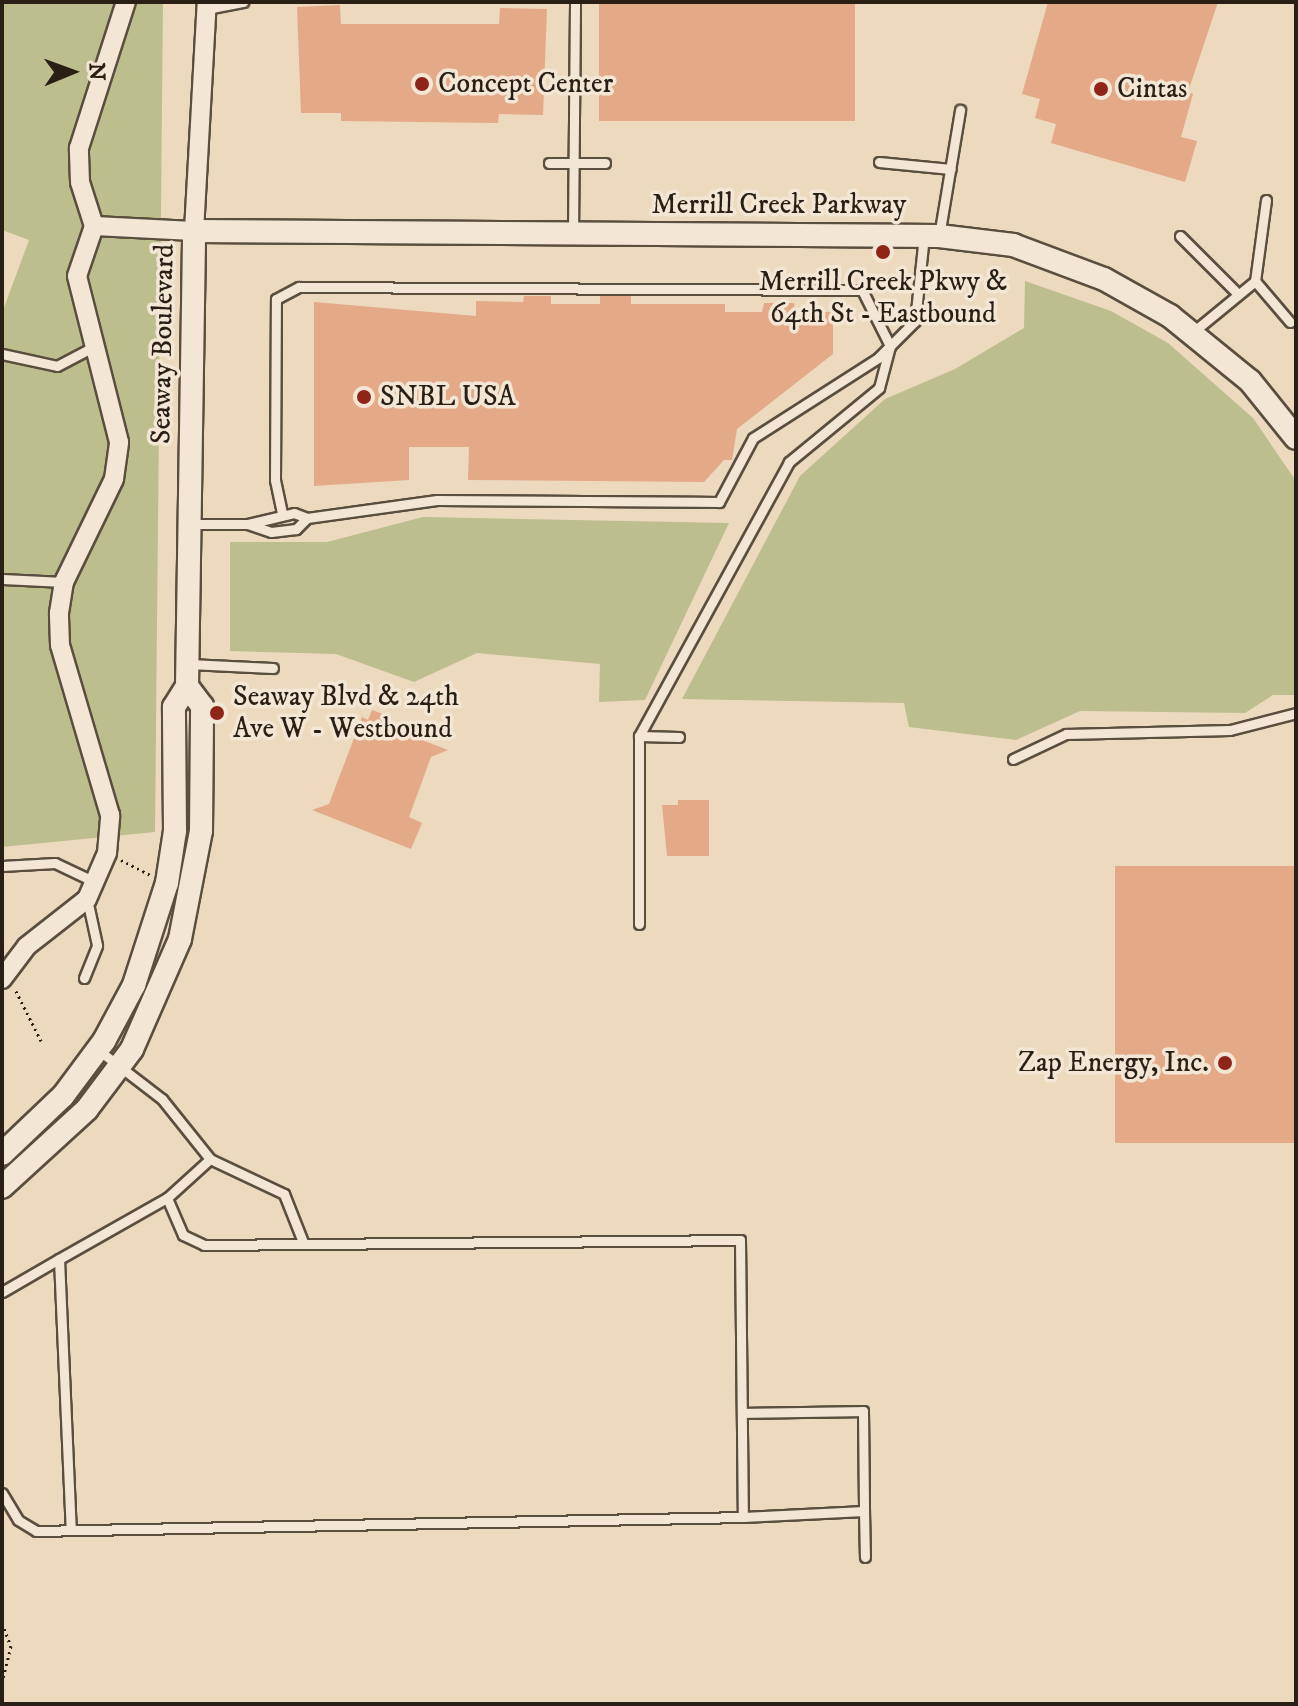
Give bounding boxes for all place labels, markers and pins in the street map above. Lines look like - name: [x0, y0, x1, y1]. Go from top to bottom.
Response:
- place label: Concept Center: [438, 67, 613, 101]
- place label: Cintas: [1117, 72, 1187, 106]
- marker: Concept Center: [413, 75, 431, 93]
- marker: Cintas: [1092, 80, 1110, 98]
- marker: Merrill Creek Pkwy & 64th St - Eastbound: [874, 243, 892, 261]
- place label: Merrill Creek Pkwy & 64th St - Eastbound: [759, 265, 1007, 331]
- place label: SNBL USA: [380, 380, 516, 414]
- marker: SNBL USA: [355, 388, 373, 406]
- place label: Seaway Blvd & 24th Ave W - Westbound: [233, 680, 459, 746]
- marker: Seaway Blvd & 24th Ave W - Westbound: [208, 704, 226, 722]
- place label: Zap Energy, Inc.: [1018, 1046, 1209, 1080]
- marker: Zap Energy, Inc.: [1216, 1054, 1234, 1072]

